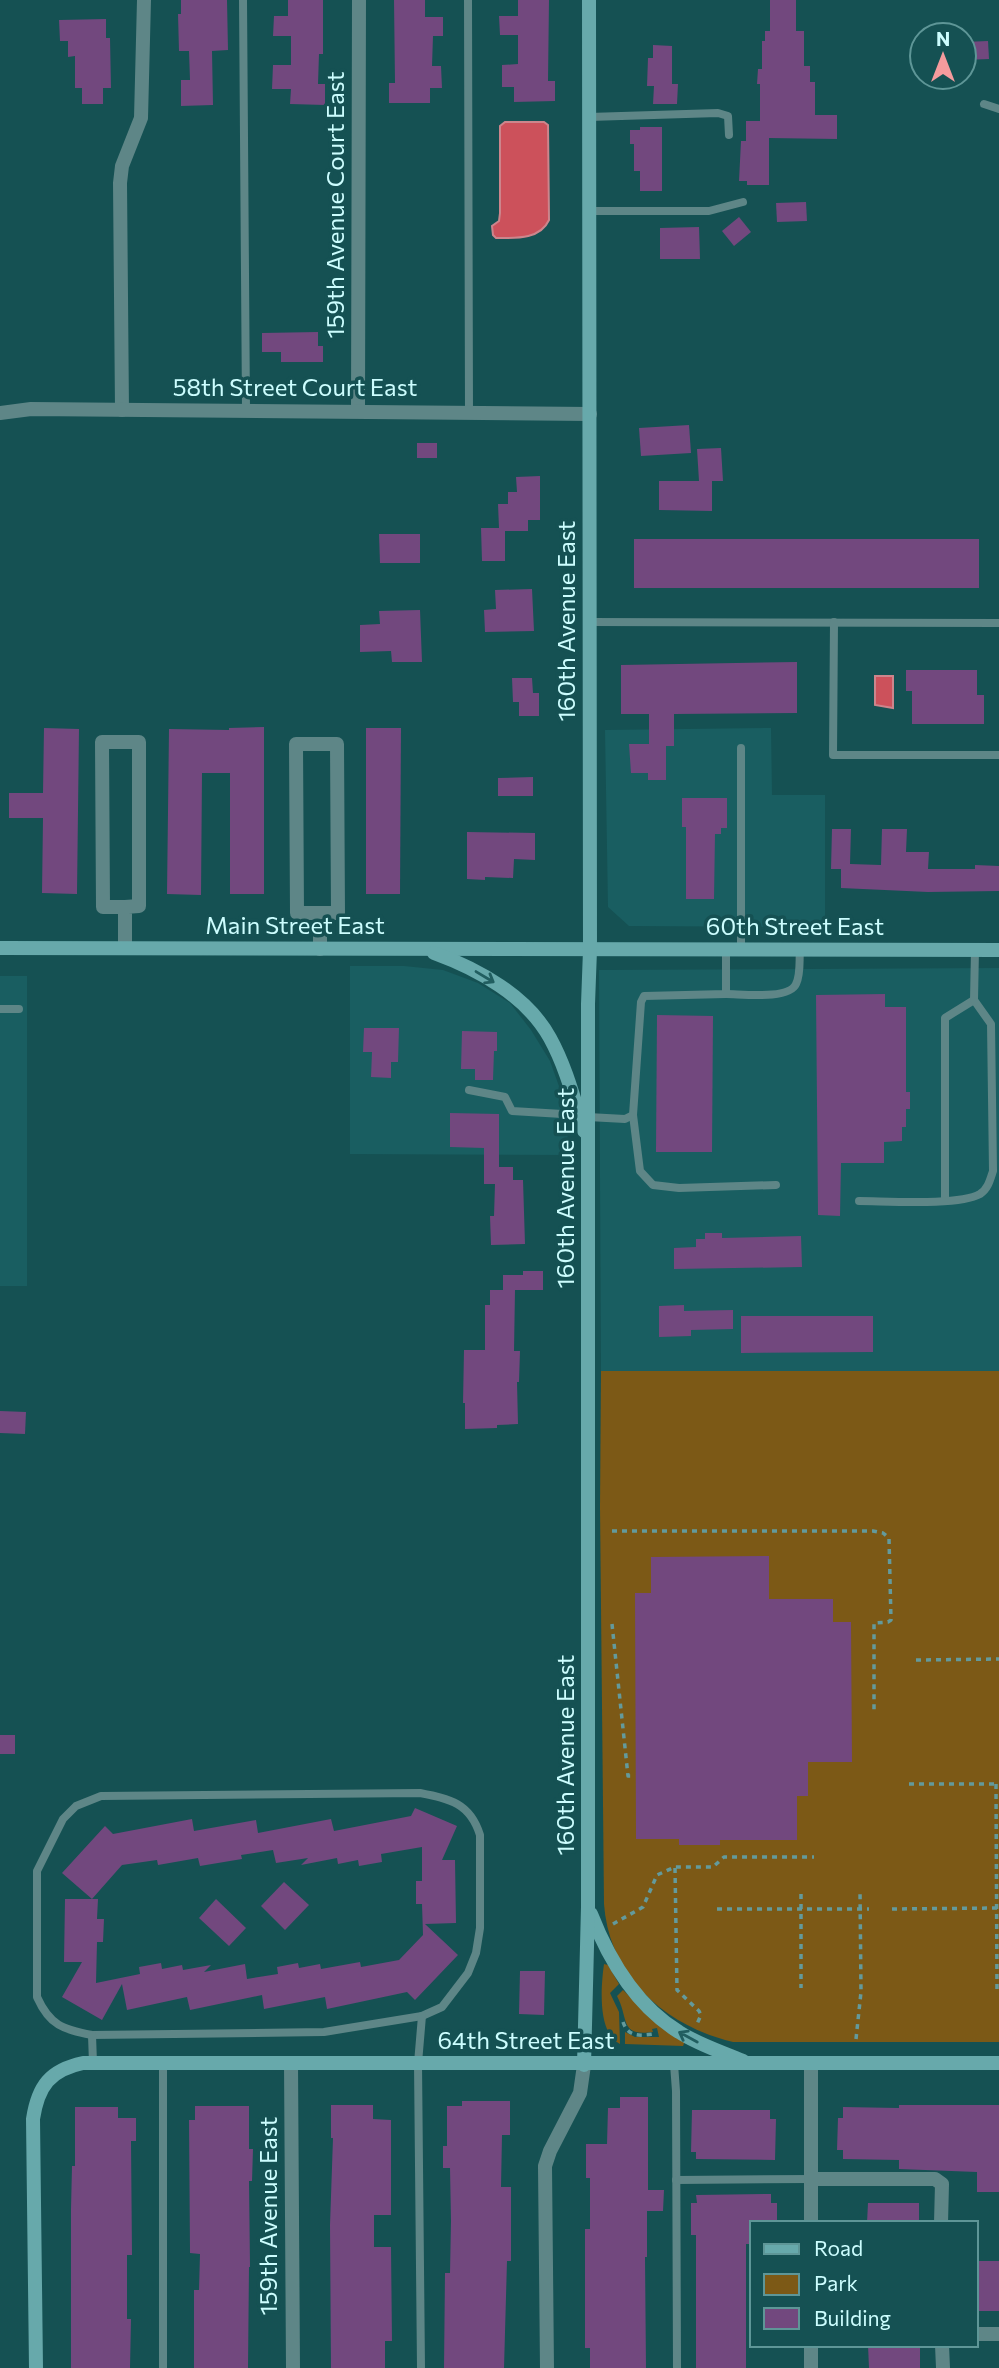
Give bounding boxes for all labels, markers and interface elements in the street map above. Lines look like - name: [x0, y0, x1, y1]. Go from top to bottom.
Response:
- north arrow: [908, 21, 978, 91]
- text: N: [936, 27, 950, 50]
- street label: 159th Avenue Court East: [320, 71, 349, 339]
- street label: 58th Street Court East: [173, 372, 417, 401]
- street label: 160th Avenue East: [551, 520, 580, 721]
- street label: Main Street East: [205, 910, 385, 939]
- street label: 60th Street East: [706, 911, 884, 940]
- one-way arrow: [474, 970, 494, 984]
- street label: 160th Avenue East: [550, 1087, 579, 1288]
- street label: 160th Avenue East: [550, 1654, 579, 1855]
- street label: 64th Street East: [437, 2025, 615, 2054]
- one-way arrow: [679, 2030, 699, 2044]
- street label: 159th Avenue East: [253, 2116, 282, 2315]
- legend: [750, 2221, 978, 2347]
- text: Road: [814, 2235, 863, 2260]
- text: Park: [814, 2270, 858, 2295]
- text: Building: [814, 2305, 891, 2330]

